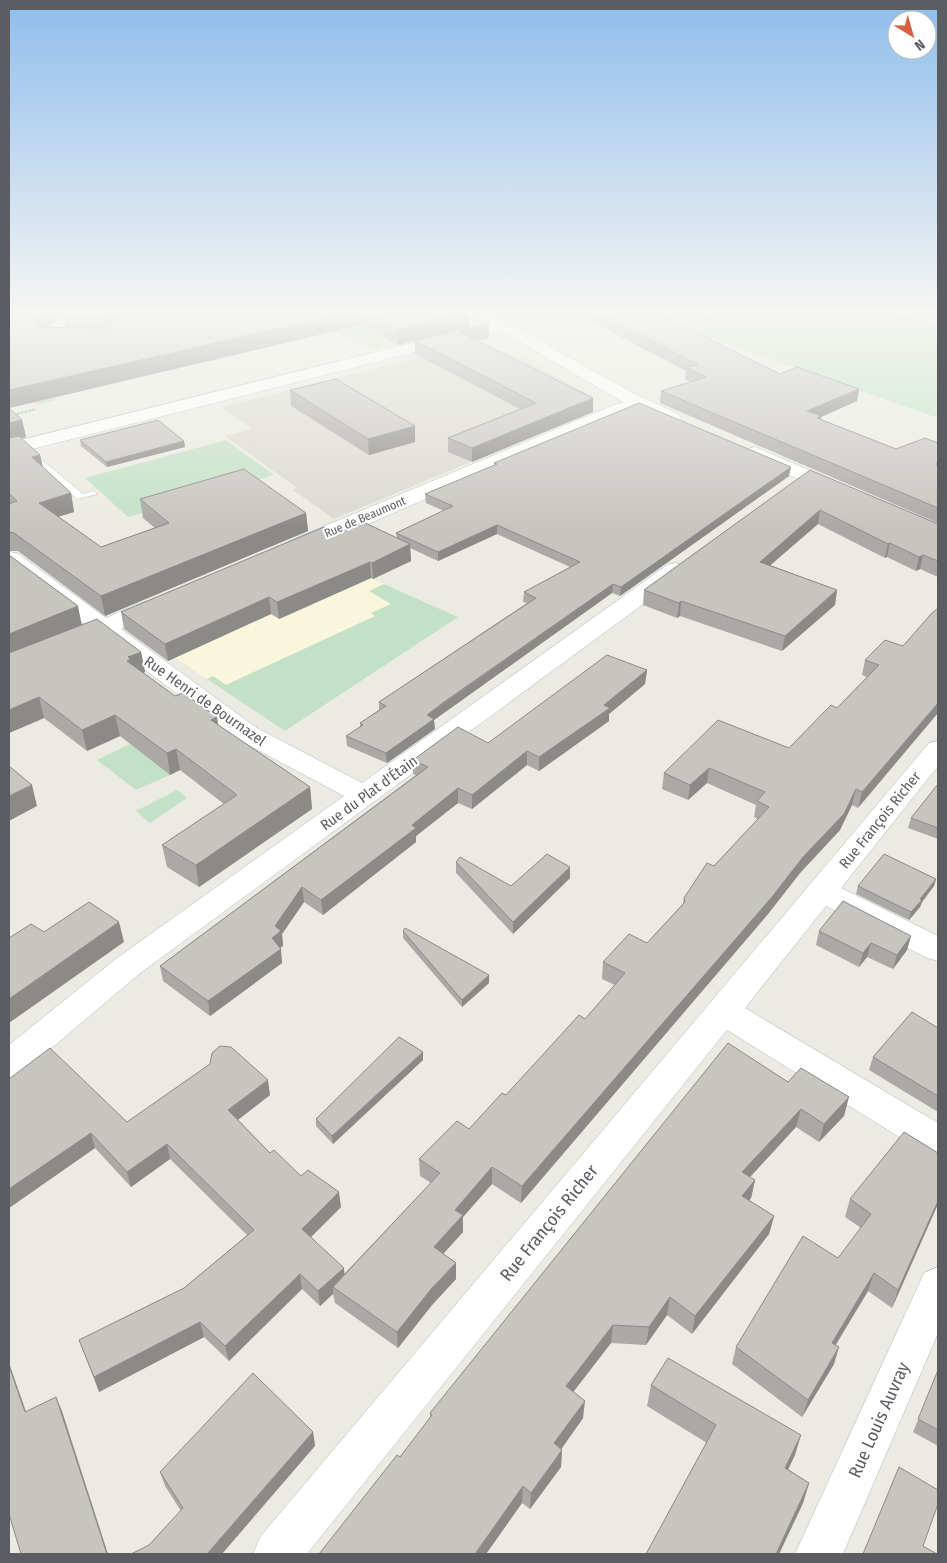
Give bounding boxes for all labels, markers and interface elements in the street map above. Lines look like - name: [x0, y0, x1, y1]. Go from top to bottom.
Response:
- north arrow: [887, 10, 937, 60]
- text: N: [911, 36, 928, 54]
- street label: Rue de Beaumont: [322, 494, 408, 540]
- street label: Rue Henri de Bournazel: [141, 652, 269, 750]
- street label: Rue du Plat d'Étain: [317, 752, 421, 834]
- street label: Rue François Richer: [835, 767, 925, 872]
- street label: Rue François Richer: [495, 1160, 603, 1286]
- street label: Rue Louis Auvray: [844, 1359, 914, 1481]

